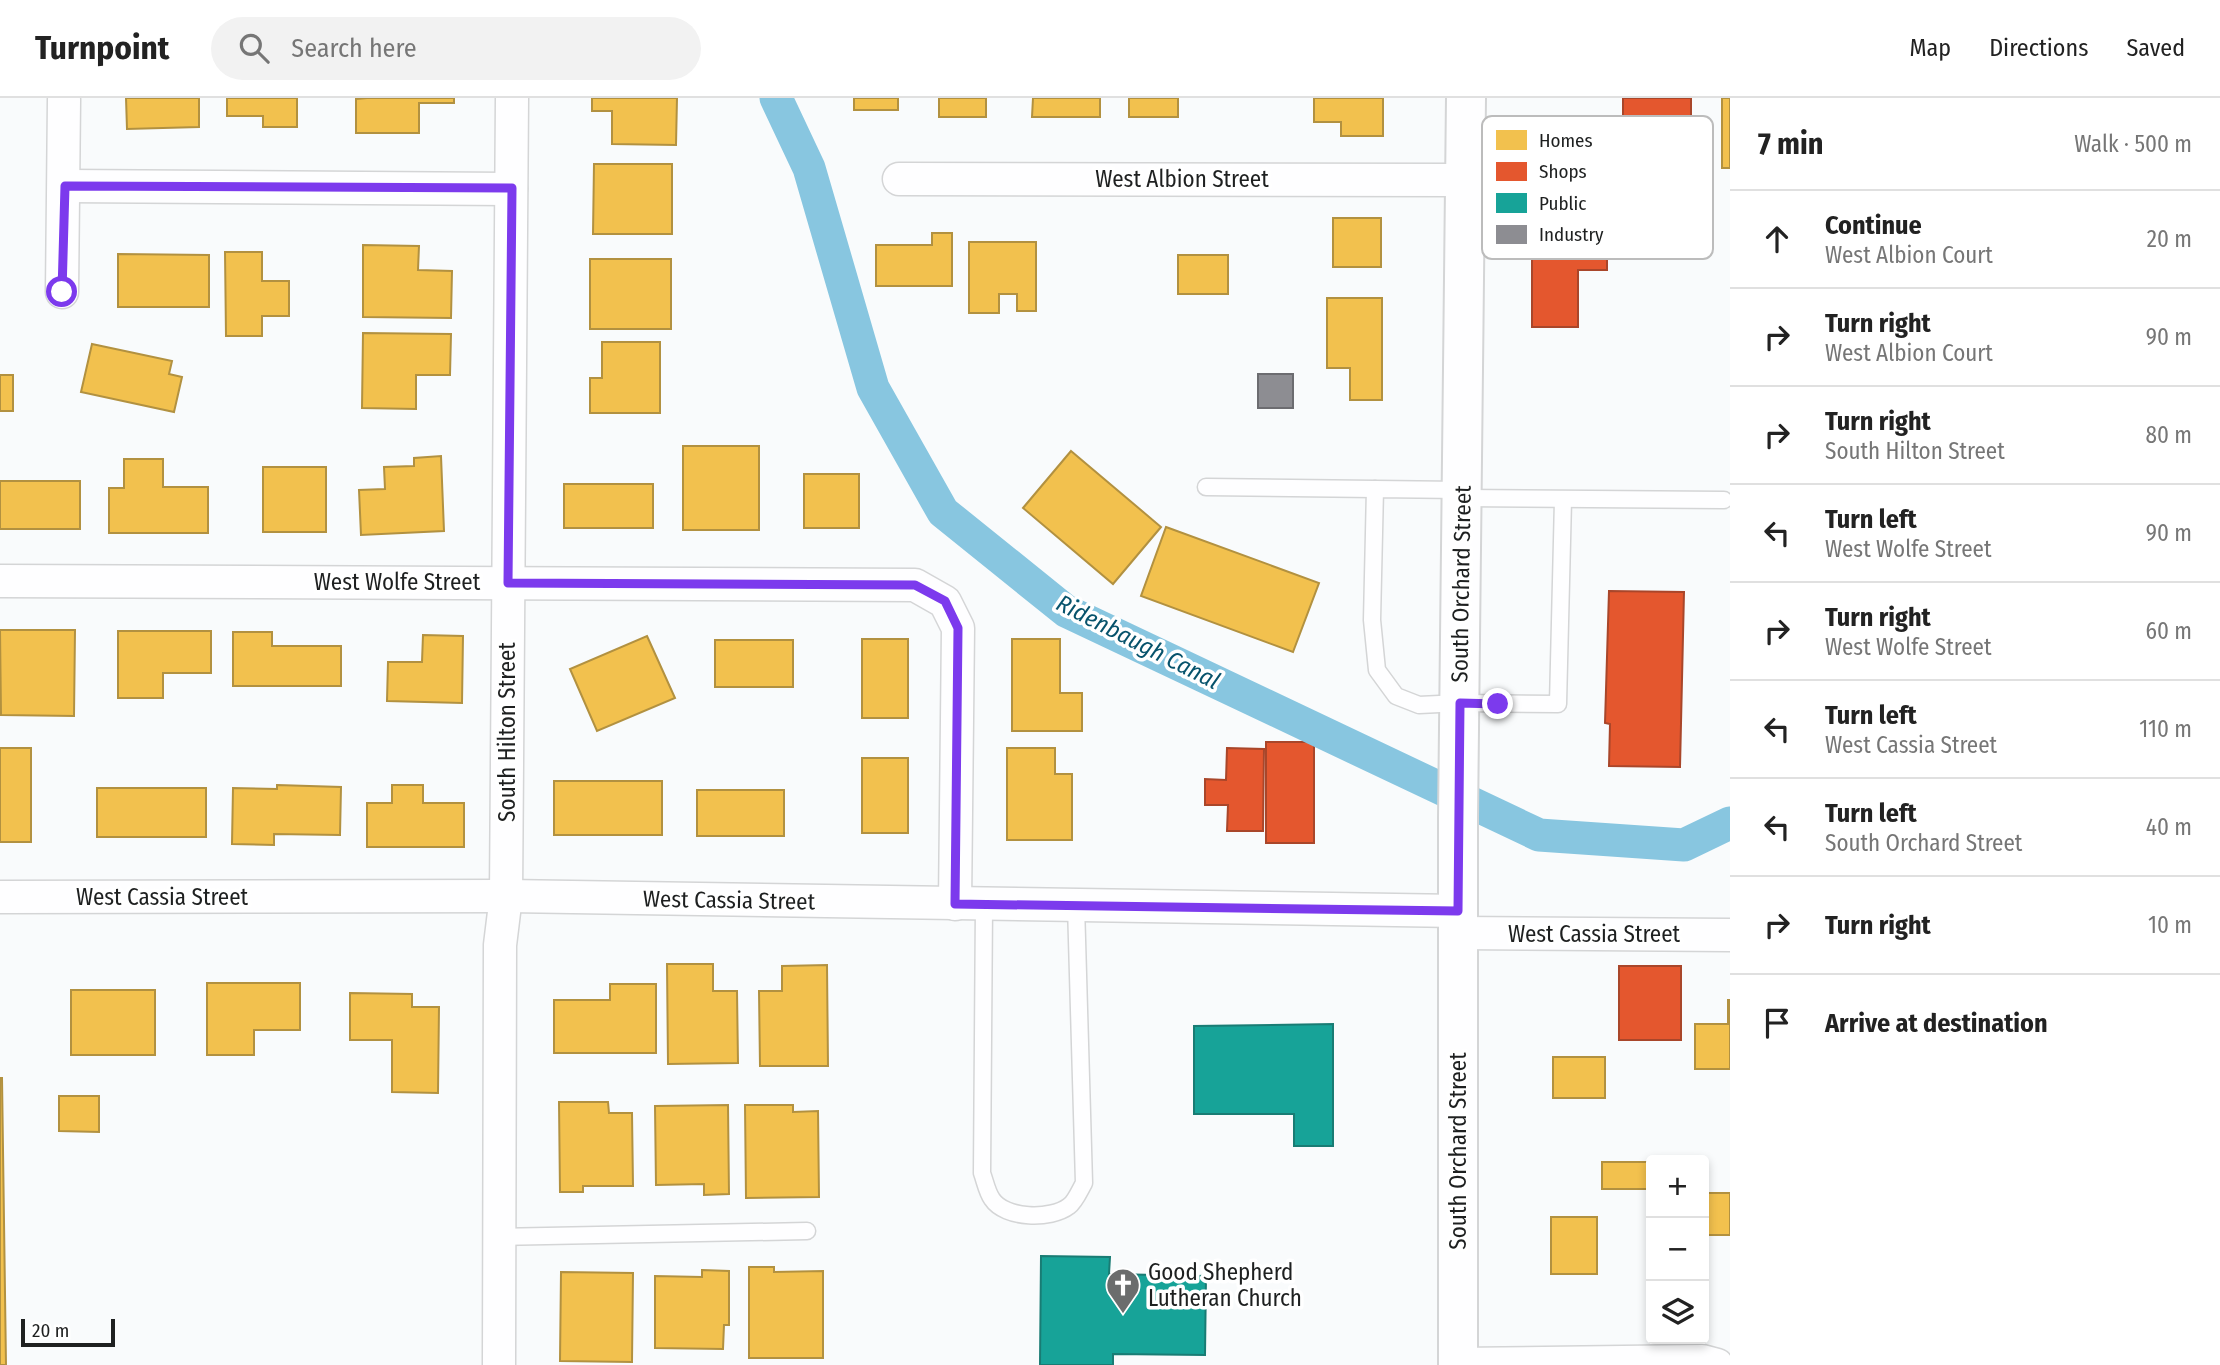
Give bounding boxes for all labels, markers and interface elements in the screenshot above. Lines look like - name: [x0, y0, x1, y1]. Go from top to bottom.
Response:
- search box: [211, 17, 701, 80]
- text: Turnpoint: [35, 28, 169, 68]
- icon: search: [235, 29, 273, 67]
- text: Search here: [291, 33, 417, 64]
- text: Map: [1910, 34, 1951, 62]
- text: Directions: [1989, 34, 2088, 62]
- text: Saved: [2126, 34, 2185, 62]
- legend: [1482, 116, 1713, 259]
- text: 7 min: [1758, 126, 1823, 162]
- text: Homes: [1539, 129, 1593, 152]
- text: Walk · 500 m: [2074, 130, 2192, 158]
- text: Shops: [1539, 160, 1587, 183]
- street label: West Albion Street: [1095, 165, 1269, 193]
- text: Public: [1539, 192, 1586, 215]
- text: Continue: [1825, 210, 1922, 241]
- icon: ahead: [1758, 220, 1796, 258]
- text: Industry: [1539, 223, 1604, 246]
- text: 20 m: [2147, 225, 2192, 253]
- text: West Albion Court: [1825, 241, 1993, 269]
- route start: [46, 276, 77, 307]
- text: Turn right: [1825, 308, 1931, 339]
- icon: right: [1758, 318, 1796, 356]
- text: 90 m: [2146, 323, 2192, 351]
- text: West Albion Court: [1825, 339, 1993, 367]
- text: Turn right: [1825, 406, 1931, 437]
- icon: right: [1758, 416, 1796, 454]
- text: 80 m: [2145, 421, 2192, 449]
- text: South Hilton Street: [1825, 437, 2005, 465]
- street label: South Orchard Street: [1445, 485, 1477, 683]
- text: Turn left: [1825, 504, 1917, 535]
- icon: left: [1758, 514, 1796, 552]
- text: 90 m: [2146, 519, 2192, 547]
- text: West Wolfe Street: [1825, 535, 1991, 563]
- street label: West Wolfe Street: [314, 568, 481, 596]
- water label: Ridenbaugh Canal: [1052, 589, 1224, 695]
- text: Turn right: [1825, 602, 1931, 633]
- icon: right: [1758, 612, 1796, 650]
- text: 60 m: [2146, 617, 2192, 645]
- text: West Wolfe Street: [1825, 633, 1991, 661]
- street label: South Hilton Street: [493, 642, 521, 822]
- route end: [1482, 688, 1513, 719]
- text: Turn left: [1825, 700, 1917, 731]
- icon: left: [1758, 710, 1796, 748]
- text: 110 m: [2139, 715, 2192, 743]
- text: West Cassia Street: [1825, 731, 1997, 759]
- text: Turn left: [1825, 798, 1917, 829]
- icon: left: [1758, 808, 1796, 846]
- text: 40 m: [2146, 813, 2192, 841]
- text: South Orchard Street: [1825, 829, 2022, 857]
- street label: West Cassia Street: [76, 883, 249, 911]
- street label: West Cassia Street: [643, 885, 816, 916]
- icon: right: [1758, 906, 1796, 944]
- text: Turn right: [1825, 910, 1931, 941]
- text: 10 m: [2148, 911, 2192, 939]
- street label: West Cassia Street: [1508, 920, 1681, 948]
- icon: arrive: [1758, 1004, 1796, 1042]
- text: Arrive at destination: [1825, 1008, 2048, 1039]
- street label: South Orchard Street: [1444, 1052, 1472, 1250]
- map controls: [1646, 1155, 1709, 1344]
- button: +: [1646, 1155, 1709, 1218]
- button: −: [1646, 1218, 1709, 1281]
- place label: Good Shepherd Lutheran Church: [1148, 1258, 1302, 1312]
- church icon: Good Shepherd Lutheran Church: [1104, 1266, 1142, 1315]
- button: layers: [1646, 1281, 1709, 1344]
- scale bar: [21, 1316, 116, 1348]
- text: 20 m: [32, 1319, 69, 1342]

